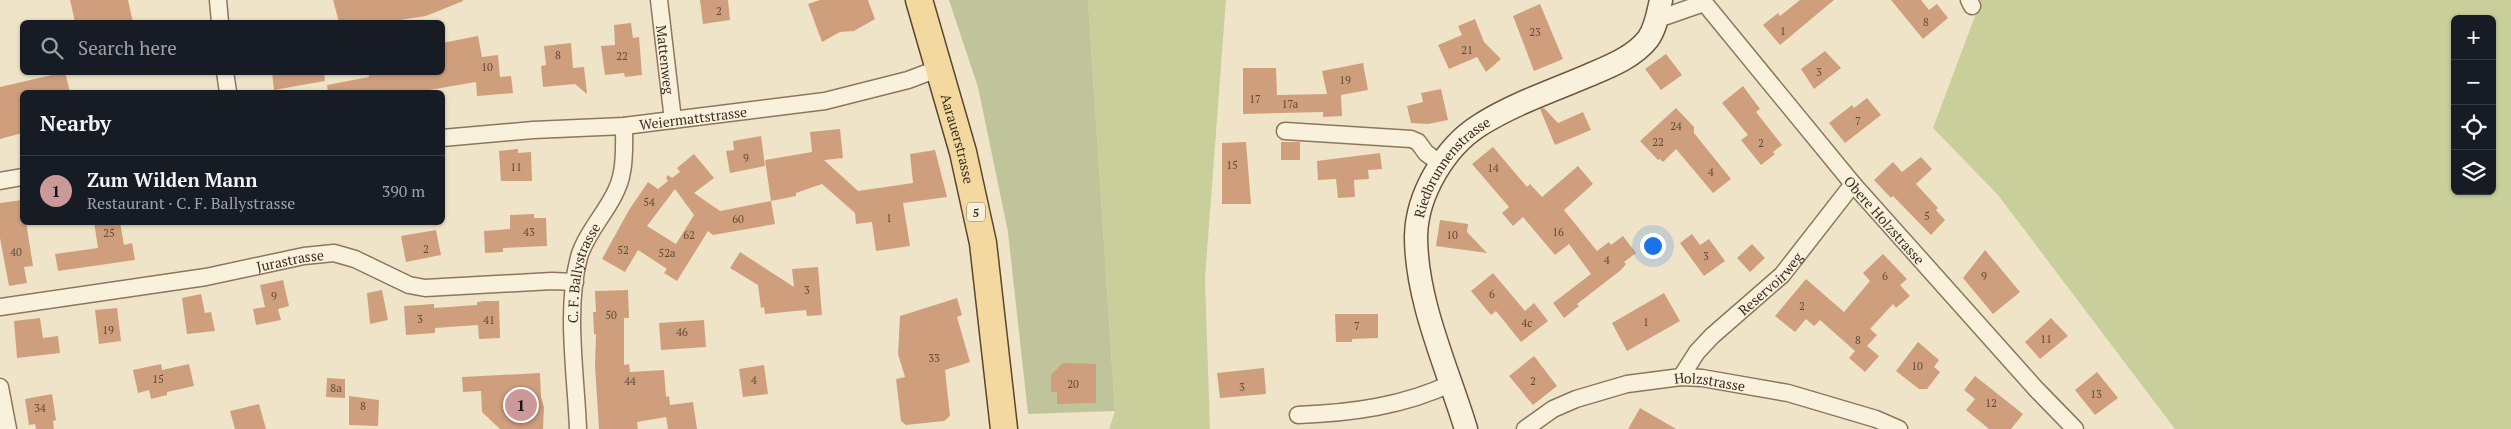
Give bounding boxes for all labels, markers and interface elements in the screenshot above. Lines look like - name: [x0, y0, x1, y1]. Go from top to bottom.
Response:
- house number: 2: [716, 4, 722, 18]
- house number: 8: [1923, 15, 1929, 29]
- map controls: [2451, 15, 2496, 195]
- button: +: [2451, 15, 2496, 60]
- search box: [20, 20, 445, 75]
- street label: Mattenweg: [652, 24, 679, 96]
- house number: 1: [1780, 24, 1786, 38]
- house number: 23: [1529, 25, 1541, 39]
- icon: search: [38, 34, 66, 62]
- text: Search here: [78, 35, 177, 60]
- house number: 21: [1461, 43, 1473, 57]
- house number: 8: [555, 48, 561, 62]
- house number: 22: [616, 49, 628, 63]
- house number: 10: [481, 60, 493, 74]
- button: −: [2451, 60, 2496, 105]
- house number: 3: [1816, 65, 1822, 79]
- house number: 19: [1339, 73, 1351, 87]
- street label: Aarauerstrasse: [937, 91, 979, 185]
- house number: 17: [1249, 92, 1261, 106]
- house number: 17a: [1282, 97, 1299, 111]
- street label: Weiermattstrasse: [638, 101, 748, 134]
- button: locate: [2451, 105, 2496, 150]
- text: Nearby: [40, 109, 111, 137]
- street label: Riedbrunnenstrasse: [1409, 112, 1493, 220]
- house number: 7: [1855, 114, 1861, 128]
- house number: 24: [1670, 119, 1682, 133]
- house number: 22: [1652, 135, 1664, 149]
- house number: 2: [1758, 136, 1764, 150]
- button: layers: [2451, 150, 2496, 195]
- house number: 9: [743, 151, 749, 165]
- house number: 15: [1226, 158, 1238, 172]
- house number: 11: [510, 160, 522, 174]
- house number: 14: [1487, 161, 1499, 175]
- house number: 4: [1708, 165, 1714, 179]
- text: Zum Wilden Mann: [87, 167, 257, 192]
- street label: Obere Holzstrasse: [1840, 171, 1930, 268]
- text: 1: [51, 180, 61, 202]
- text: 390 m: [382, 180, 425, 202]
- text: Restaurant · C. F. Ballystrasse: [87, 192, 295, 214]
- house number: 54: [643, 195, 655, 209]
- road number: 5: [967, 202, 985, 222]
- house number: 5: [1924, 209, 1930, 223]
- house number: 1: [886, 211, 892, 225]
- house number: 60: [732, 212, 744, 226]
- street label: C. F. Ballystrasse: [562, 219, 604, 323]
- house number: 43: [523, 225, 535, 239]
- house number: 16: [1552, 225, 1564, 239]
- house number: 25: [103, 226, 115, 240]
- house number: 62: [683, 228, 695, 242]
- house number: 10: [1446, 228, 1458, 242]
- your location: [1640, 233, 1666, 259]
- house number: 2: [423, 242, 429, 256]
- house number: 52: [617, 243, 629, 257]
- house number: 40: [10, 245, 22, 259]
- street label: Jurastrasse: [255, 245, 325, 275]
- house number: 52a: [658, 246, 676, 260]
- street label: Reservoirweg: [1733, 247, 1807, 319]
- house number: 3: [1703, 249, 1709, 263]
- house number: 4: [1604, 253, 1610, 267]
- house number: 6: [1882, 269, 1888, 283]
- house number: 9: [1981, 269, 1987, 283]
- house number: 3: [804, 283, 810, 297]
- house number: 6: [1489, 287, 1495, 301]
- house number: 9: [271, 289, 277, 303]
- house number: 2: [1799, 299, 1805, 313]
- house number: 50: [605, 308, 617, 322]
- house number: 3: [417, 312, 423, 326]
- house number: 41: [483, 313, 495, 327]
- house number: 1: [1643, 315, 1649, 329]
- house number: 4c: [1522, 316, 1533, 330]
- house number: 7: [1354, 319, 1360, 333]
- house number: 19: [102, 323, 114, 337]
- house number: 46: [676, 325, 688, 339]
- house number: 11: [2040, 332, 2052, 346]
- house number: 8: [1855, 333, 1861, 347]
- house number: 33: [928, 351, 940, 365]
- house number: 10: [1911, 359, 1923, 373]
- street label: Holzstrasse: [1673, 367, 1747, 395]
- house number: 15: [152, 372, 164, 386]
- house number: 4: [751, 373, 757, 387]
- house number: 44: [624, 374, 636, 388]
- house number: 2: [1530, 374, 1536, 388]
- house number: 20: [1067, 377, 1079, 391]
- house number: 3: [1239, 380, 1245, 394]
- house number: 8a: [330, 381, 342, 395]
- pin: 1: [505, 386, 537, 424]
- house number: 13: [2090, 387, 2102, 401]
- house number: 12: [1985, 396, 1997, 410]
- house number: 8: [360, 399, 366, 413]
- house number: 34: [34, 401, 46, 415]

